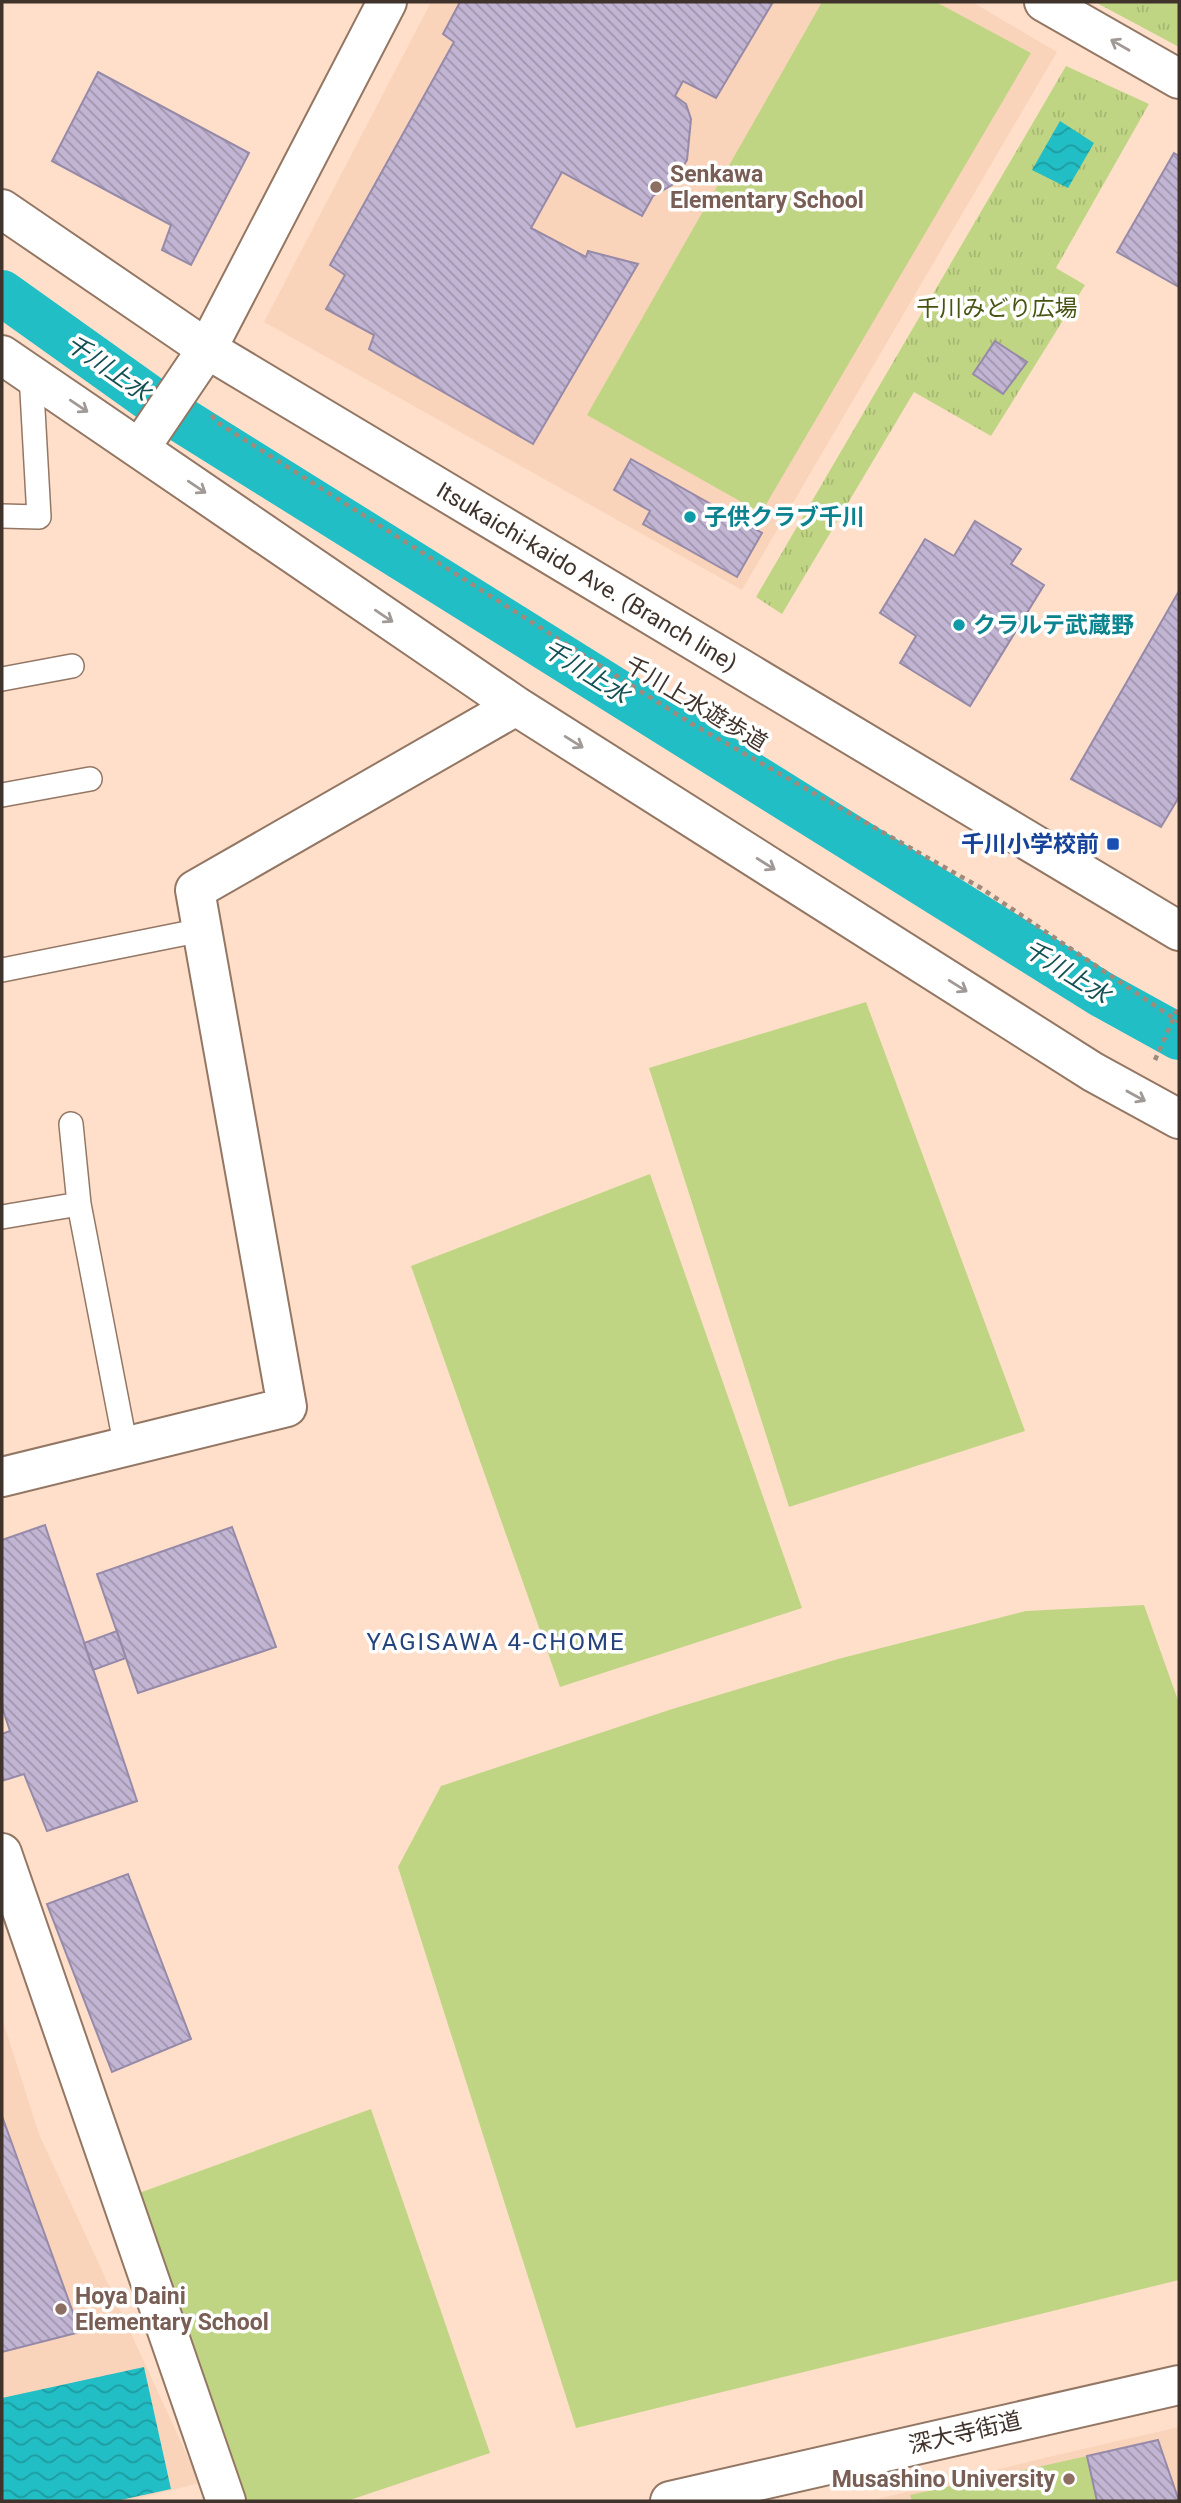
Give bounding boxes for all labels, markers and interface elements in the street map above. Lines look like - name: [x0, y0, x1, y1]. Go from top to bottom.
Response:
- one-way arrow: [1110, 38, 1131, 51]
- place label: Senkawa Elementary School: [670, 161, 864, 214]
- marker: Senkawa Elementary School: [648, 179, 664, 195]
- park label: 千川みどり広場: [917, 295, 1078, 322]
- water label: 千川上水: [61, 329, 158, 409]
- one-way arrow: [69, 399, 88, 414]
- street label: Itsukaichi-kaido Ave. (Branch line): [432, 476, 742, 677]
- one-way arrow: [187, 480, 206, 494]
- place label: 子供クラブ千川: [704, 504, 865, 531]
- marker: 子供クラブ千川: [682, 509, 698, 525]
- one-way arrow: [374, 608, 393, 623]
- place label: クラルテ武蔵野: [973, 612, 1134, 639]
- marker: クラルテ武蔵野: [951, 617, 967, 633]
- water label: 千川上水: [538, 635, 637, 711]
- street label: 千川上水遊歩道: [620, 651, 772, 757]
- one-way arrow: [563, 736, 583, 750]
- place label: 千川小学校前: [961, 831, 1099, 858]
- marker: 千川小学校前: [1105, 836, 1121, 852]
- one-way arrow: [755, 858, 775, 872]
- water label: 千川上水: [1019, 935, 1118, 1011]
- one-way arrow: [947, 980, 967, 994]
- one-way arrow: [1125, 1090, 1146, 1103]
- district label: YAGISAWA 4-CHOME: [366, 1628, 626, 1656]
- place label: Hoya Daini Elementary School: [75, 2283, 269, 2336]
- marker: Hoya Daini Elementary School: [53, 2301, 69, 2317]
- street label: 深大寺街道: [906, 2407, 1024, 2459]
- place label: Musashino University: [832, 2466, 1055, 2493]
- marker: Musashino University: [1061, 2471, 1077, 2487]

